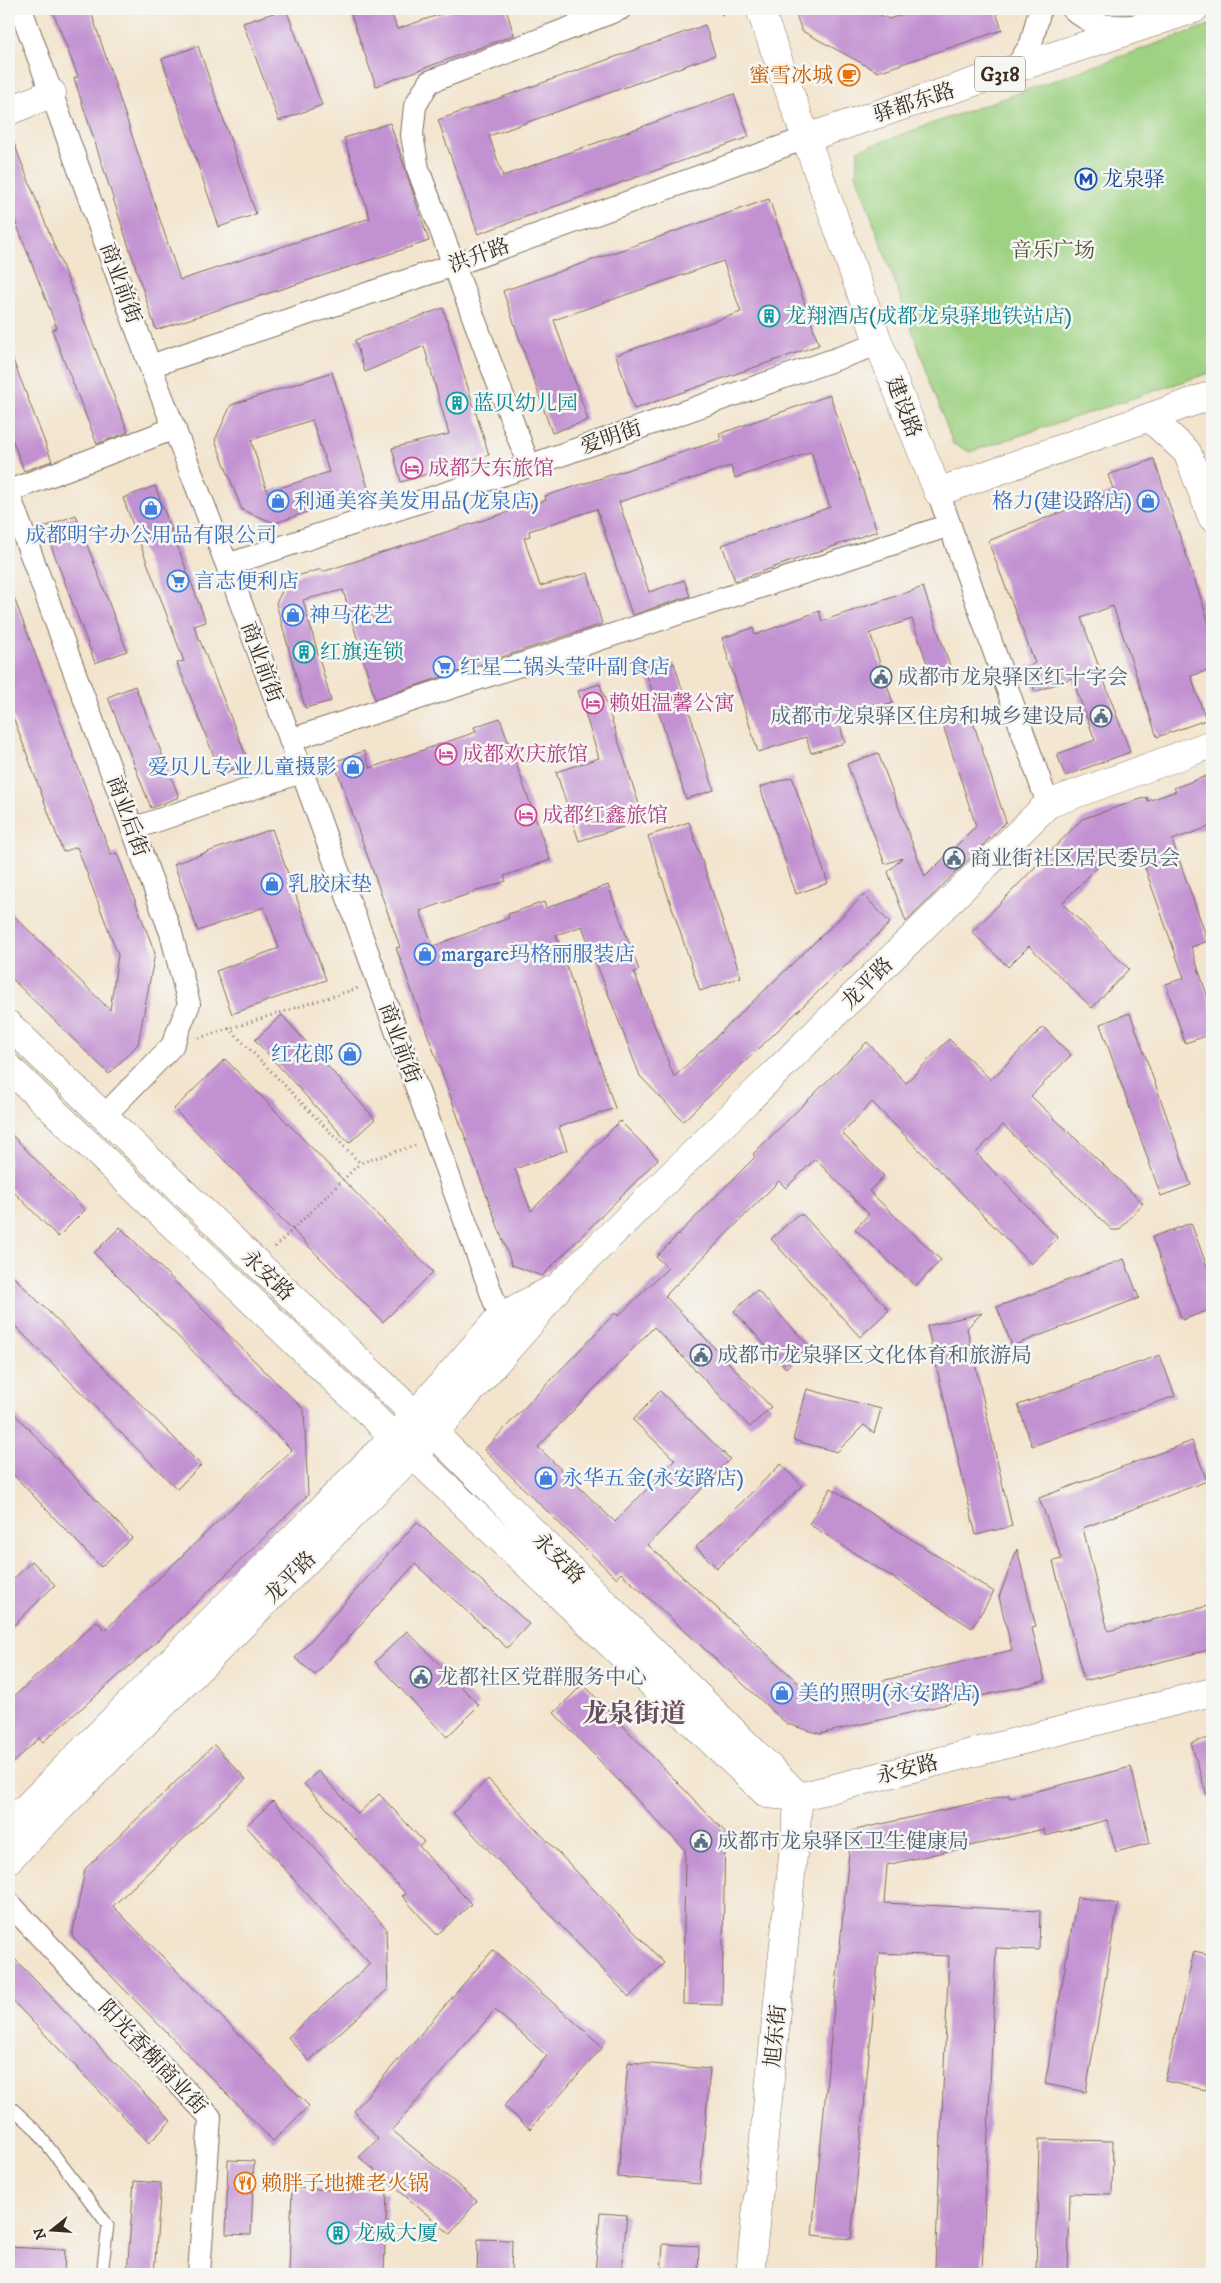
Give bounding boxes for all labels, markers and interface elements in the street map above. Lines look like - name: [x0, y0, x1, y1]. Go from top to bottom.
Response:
- road number: G318: [975, 56, 1025, 92]
- place label: 蜜雪冰城: [749, 63, 833, 89]
- cafe icon: 蜜雪冰城: [837, 63, 861, 87]
- street label: 驿都东路: [870, 78, 958, 128]
- metro station icon: 龙泉驿: [1074, 167, 1098, 191]
- place label: 龙泉驿: [1102, 167, 1165, 193]
- street label: 洪升路: [445, 233, 513, 279]
- park label: 音乐广场: [1011, 238, 1095, 264]
- street label: 商业前街: [93, 239, 147, 327]
- building icon: 龙翔酒店(成都龙泉驿地铁站店): [757, 304, 781, 328]
- place label: 龙翔酒店(成都龙泉驿地铁站店): [785, 304, 1072, 330]
- street label: 建设路: [880, 373, 926, 441]
- building icon: 蓝贝幼儿园: [445, 391, 469, 415]
- place label: 蓝贝幼儿园: [473, 391, 578, 417]
- street label: 爱明街: [577, 415, 645, 460]
- hotel icon: 成都大东旅馆: [400, 456, 424, 480]
- place label: 成都大东旅馆: [428, 456, 554, 482]
- shop icon: 利通美容美发用品(龙泉店): [266, 489, 290, 513]
- place label: 利通美容美发用品(龙泉店): [294, 489, 539, 515]
- place label: 格力(建设路店): [992, 489, 1132, 515]
- shop icon: 格力(建设路店): [1136, 489, 1160, 513]
- shop icon: 成都明宇办公用品有限公司: [139, 496, 163, 520]
- place label: 成都明宇办公用品有限公司: [25, 523, 277, 549]
- supermarket icon: 言志便利店: [166, 569, 190, 593]
- place label: 言志便利店: [194, 569, 299, 595]
- shop icon: 神马花艺: [281, 603, 305, 627]
- place label: 神马花艺: [309, 603, 393, 629]
- street label: 商业前街: [234, 618, 288, 706]
- building icon: 红旗连锁: [292, 640, 316, 664]
- place label: 红旗连锁: [320, 640, 404, 666]
- supermarket icon: 红星二锅头莹叶副食店: [432, 655, 456, 679]
- place label: 红星二锅头莹叶副食店: [460, 655, 670, 681]
- public building icon: 成都市龙泉驿区红十字会: [869, 665, 893, 689]
- place label: 成都市龙泉驿区红十字会: [897, 665, 1128, 691]
- hotel icon: 赖姐温馨公寓: [581, 691, 605, 715]
- place label: 赖姐温馨公寓: [609, 691, 735, 717]
- place label: 成都市龙泉驿区住房和城乡建设局: [770, 704, 1085, 730]
- public building icon: 成都市龙泉驿区住房和城乡建设局: [1089, 704, 1113, 728]
- hotel icon: 成都欢庆旅馆: [434, 742, 458, 766]
- place label: 成都欢庆旅馆: [462, 742, 588, 768]
- place label: 爱贝儿专业儿童摄影: [148, 755, 337, 781]
- shop icon: 爱贝儿专业儿童摄影: [341, 755, 365, 779]
- street label: 商业后街: [100, 772, 154, 860]
- hotel icon: 成都红鑫旅馆: [514, 803, 538, 827]
- place label: 成都红鑫旅馆: [542, 803, 668, 829]
- public building icon: 商业街社区居民委员会: [942, 846, 966, 870]
- place label: 商业街社区居民委员会: [970, 846, 1180, 872]
- shop icon: 乳胶床垫: [260, 872, 284, 896]
- place label: 乳胶床垫: [288, 872, 372, 898]
- shop icon: margare玛格丽服装店: [413, 942, 437, 966]
- place label: margare玛格丽服装店: [441, 942, 635, 968]
- street label: 龙平路: [836, 952, 899, 1015]
- street label: 商业前街: [372, 999, 426, 1087]
- place label: 红花郎: [271, 1042, 334, 1068]
- shop icon: 红花郎: [338, 1042, 362, 1066]
- street label: 永安路: [236, 1244, 299, 1307]
- public building icon: 成都市龙泉驿区文化体育和旅游局: [689, 1343, 713, 1367]
- place label: 成都市龙泉驿区文化体育和旅游局: [717, 1343, 1032, 1369]
- shop icon: 永华五金(永安路店): [534, 1466, 558, 1490]
- place label: 永华五金(永安路店): [562, 1466, 744, 1492]
- street label: 永安路: [527, 1527, 590, 1590]
- street label: 龙平路: [259, 1546, 322, 1609]
- public building icon: 龙都社区党群服务中心: [409, 1665, 433, 1689]
- place label: 龙都社区党群服务中心: [437, 1665, 647, 1691]
- shop icon: 美的照明(永安路店): [770, 1681, 794, 1705]
- place label: 美的照明(永安路店): [798, 1681, 980, 1707]
- district label: 龙泉街道: [582, 1698, 686, 1731]
- street label: 永安路: [874, 1750, 941, 1790]
- public building icon: 成都市龙泉驿区卫生健康局: [689, 1829, 713, 1853]
- place label: 成都市龙泉驿区卫生健康局: [717, 1829, 969, 1855]
- street label: 阳光香榭商业街: [93, 1995, 212, 2120]
- street label: 旭东街: [760, 2003, 792, 2069]
- restaurant icon: 赖胖子地摊老火锅: [233, 2171, 257, 2195]
- place label: 赖胖子地摊老火锅: [261, 2171, 429, 2197]
- north arrow: [28, 2206, 78, 2256]
- building icon: 龙威大厦: [326, 2221, 350, 2245]
- place label: 龙威大厦: [354, 2221, 438, 2247]
- text: N: [30, 2225, 51, 2242]

